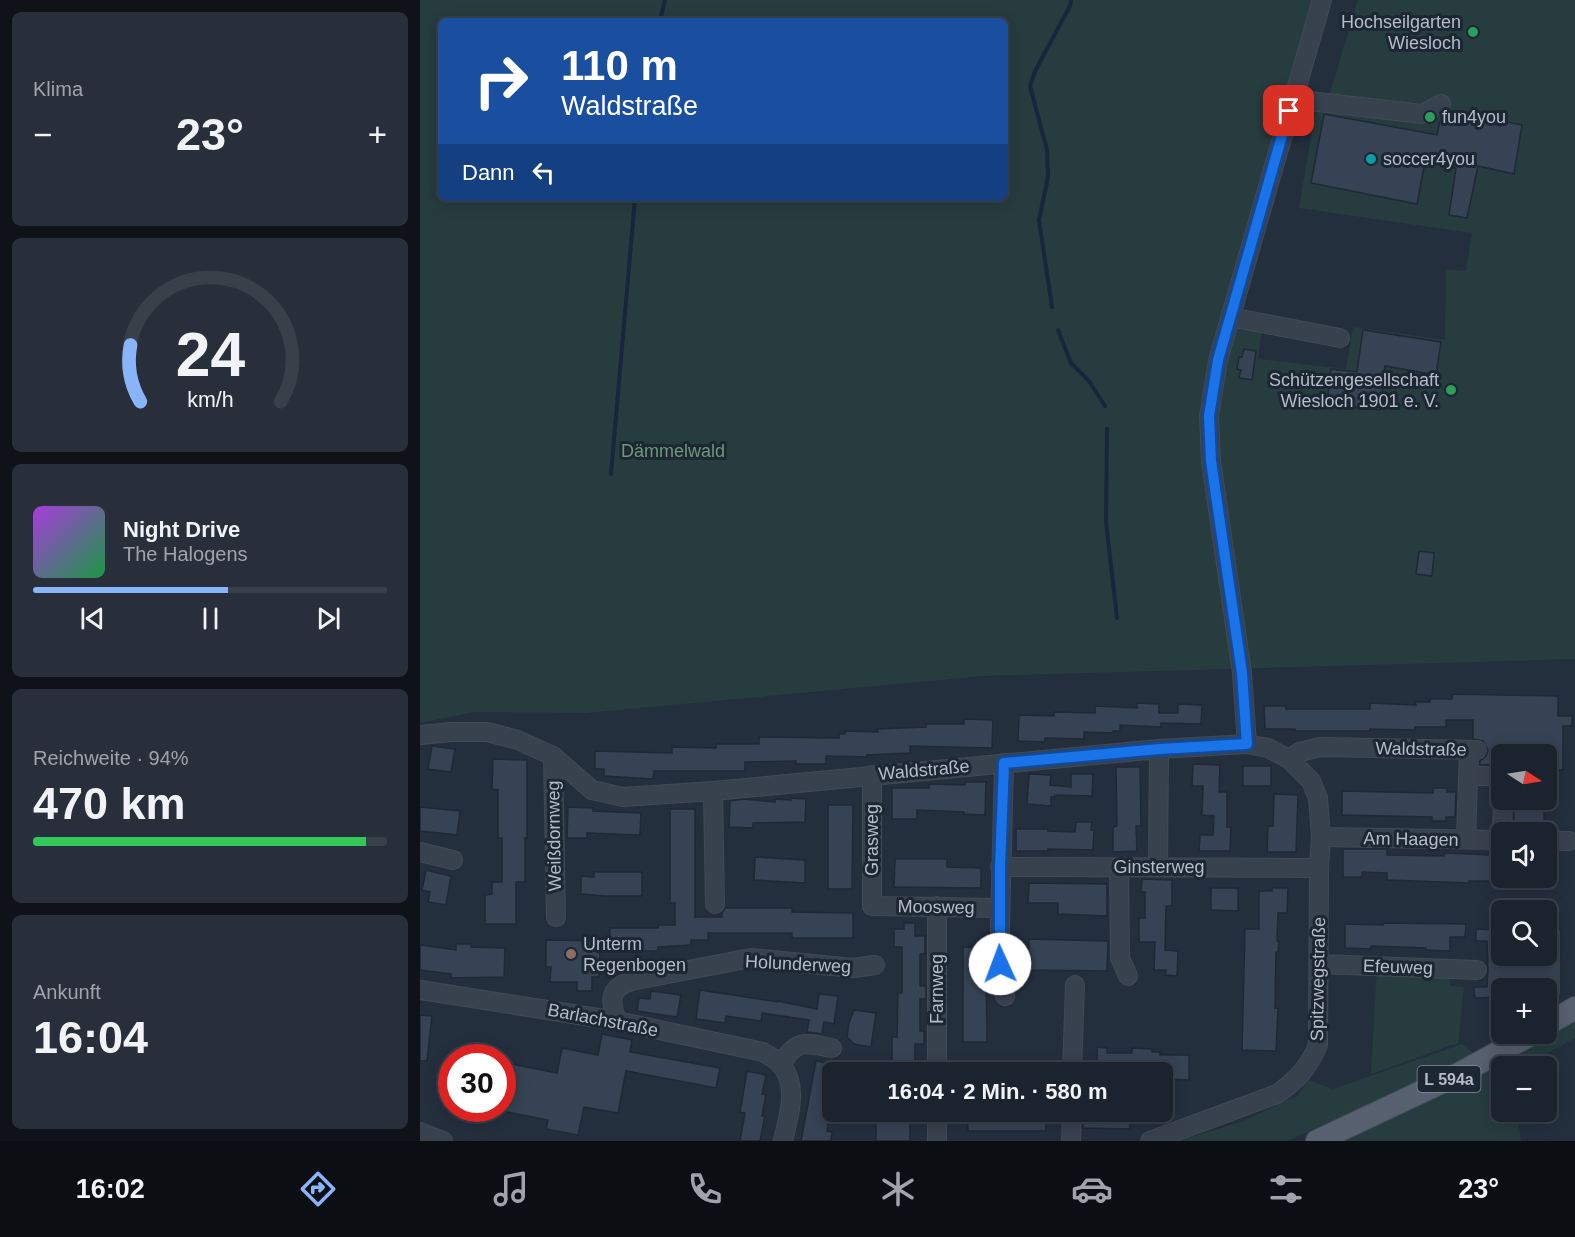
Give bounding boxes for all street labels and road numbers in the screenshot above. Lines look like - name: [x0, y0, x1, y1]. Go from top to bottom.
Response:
- street label: Waldstraße: [1375, 738, 1467, 760]
- street label: Waldstraße: [878, 756, 970, 784]
- street label: Weißdornweg: [543, 780, 565, 892]
- street label: Grasweg: [862, 804, 882, 876]
- street label: Am Haagen: [1363, 828, 1459, 850]
- street label: Ginsterweg: [1113, 857, 1205, 877]
- street label: Moosweg: [897, 896, 975, 918]
- street label: Spitzwegstraße: [1307, 917, 1329, 1041]
- street label: Holunderweg: [745, 951, 851, 977]
- street label: Farnweg: [927, 954, 947, 1024]
- street label: Efeuweg: [1363, 956, 1433, 978]
- street label: Barlachstraße: [546, 999, 660, 1041]
- road number: L 594a: [1418, 1066, 1480, 1092]

